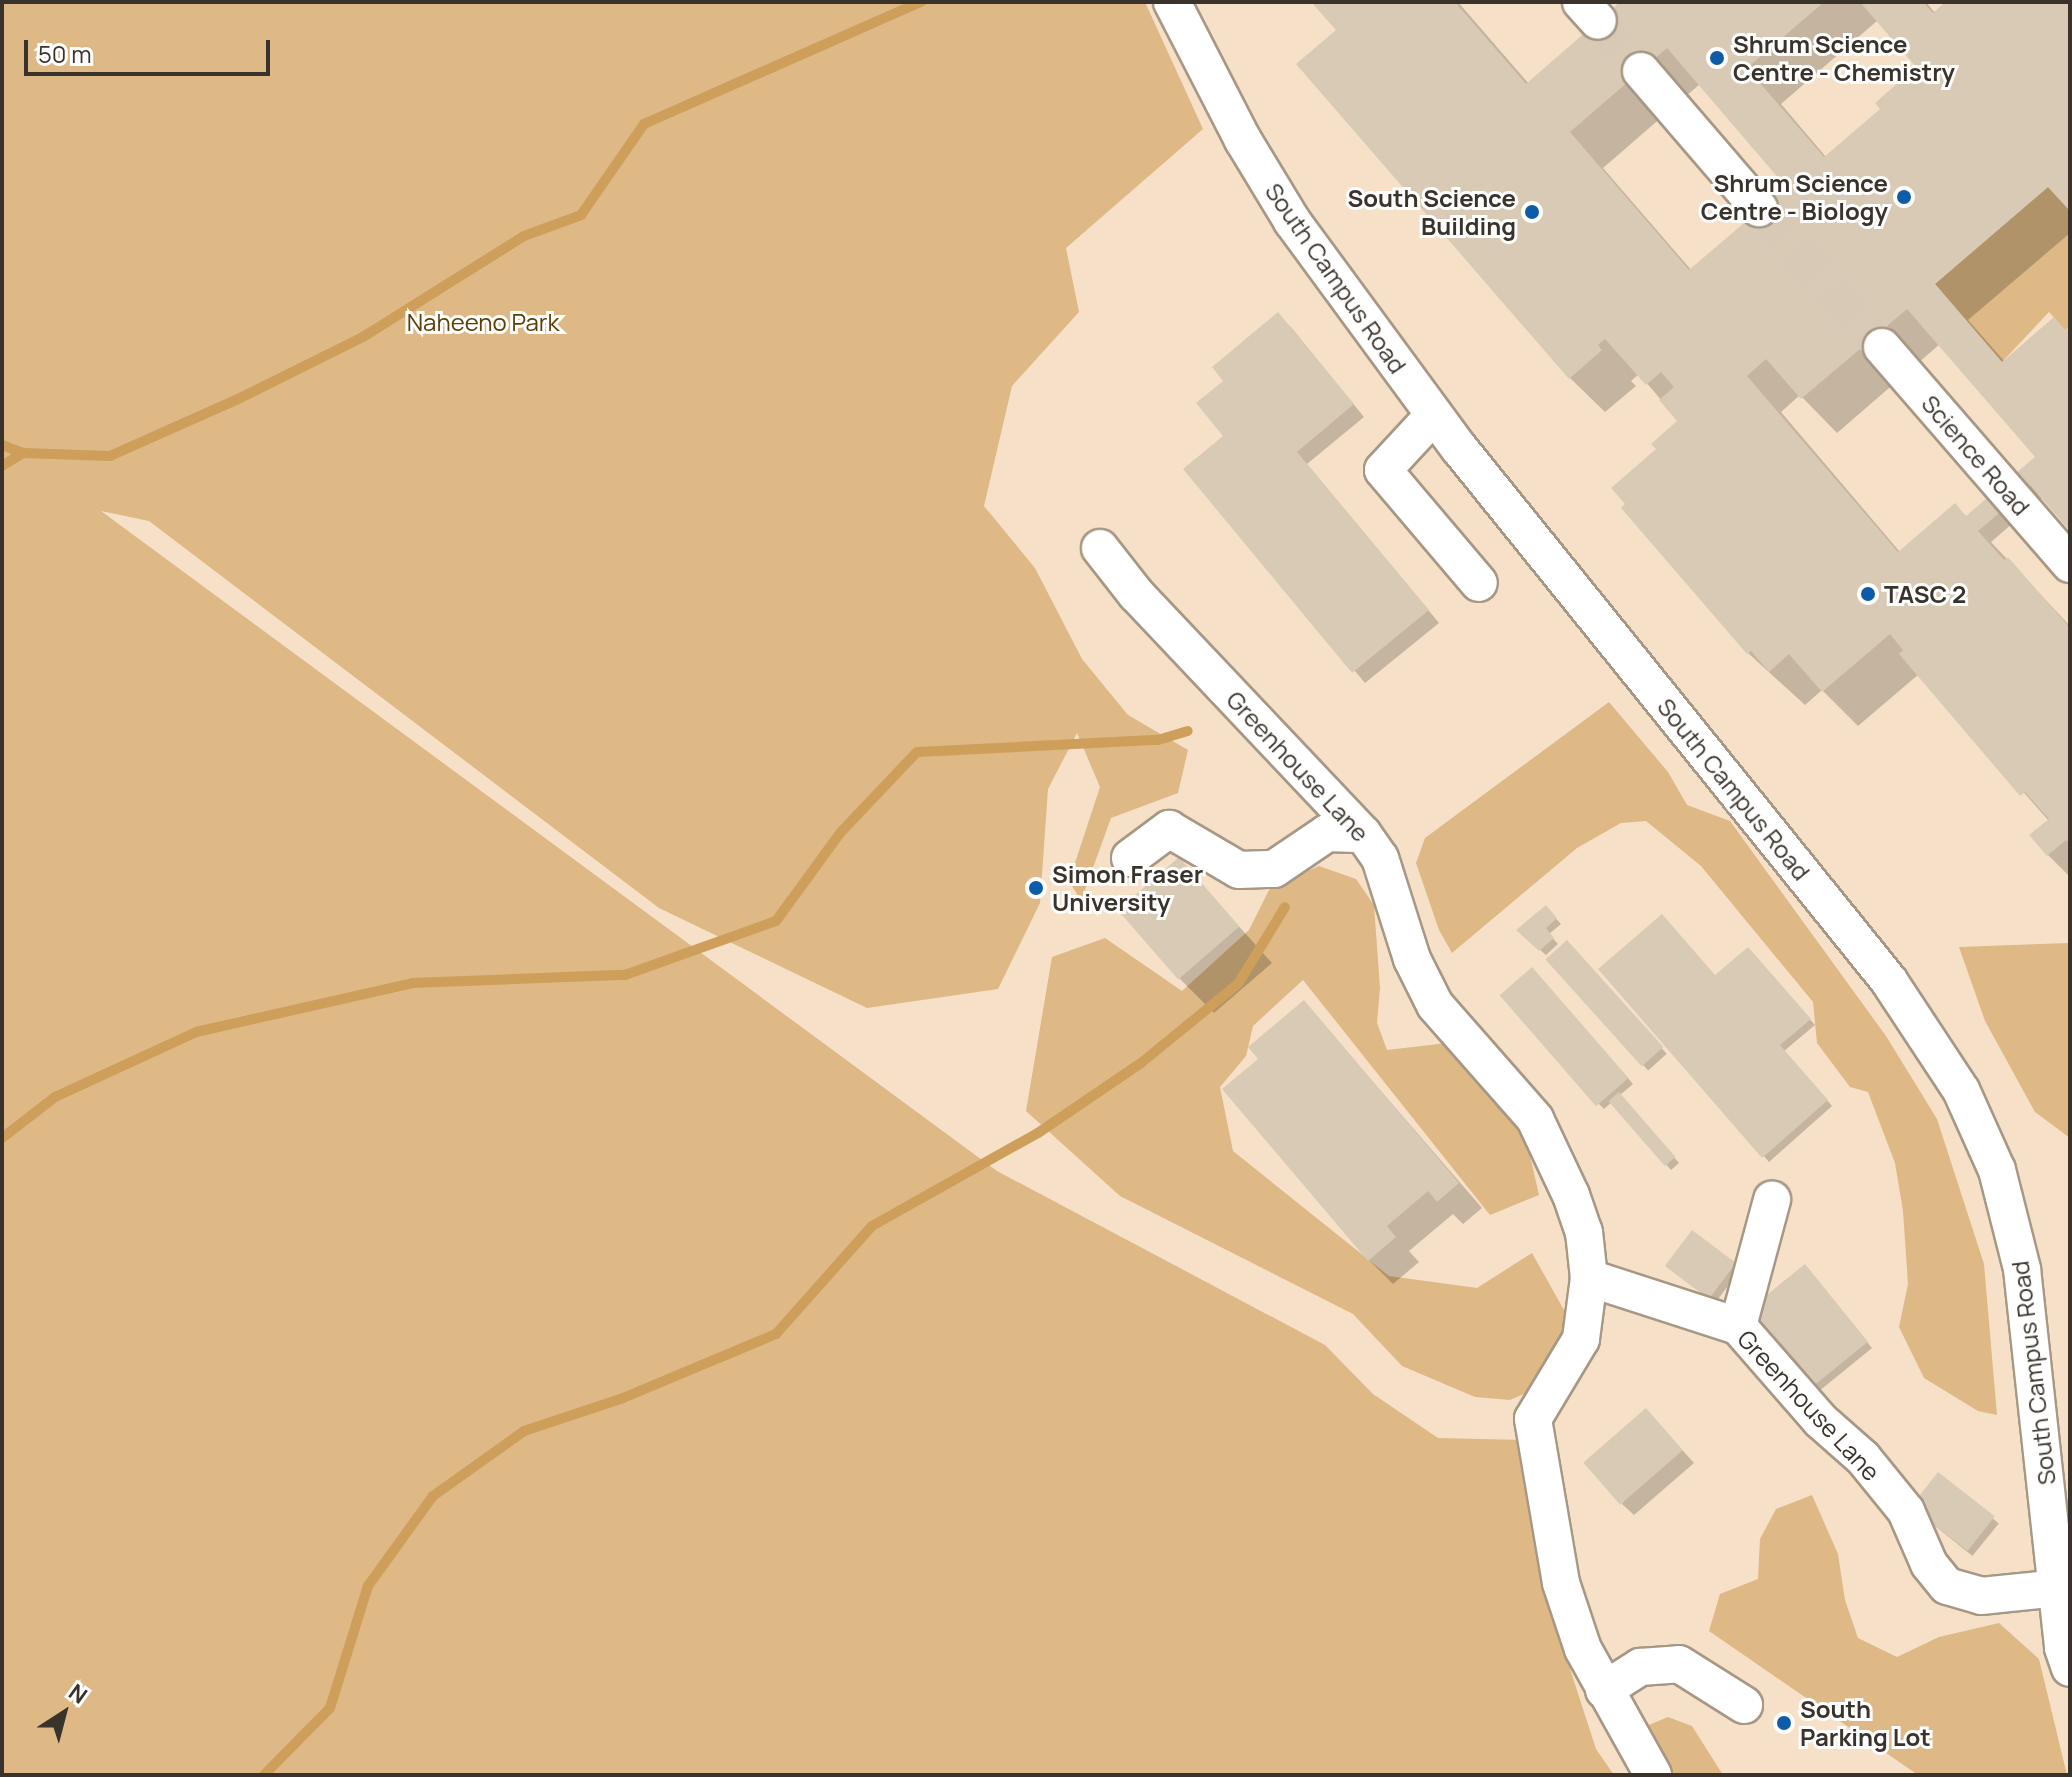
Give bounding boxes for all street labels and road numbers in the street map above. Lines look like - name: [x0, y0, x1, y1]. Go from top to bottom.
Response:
- street label: South Campus Road: [1260, 177, 1412, 379]
- street label: Science Road: [1916, 389, 2036, 521]
- street label: Greenhouse Lane: [1221, 685, 1375, 847]
- street label: South Campus Road: [1652, 692, 1816, 886]
- street label: South Campus Road: [2005, 1259, 2061, 1487]
- street label: Greenhouse Lane: [1732, 1324, 1886, 1486]

